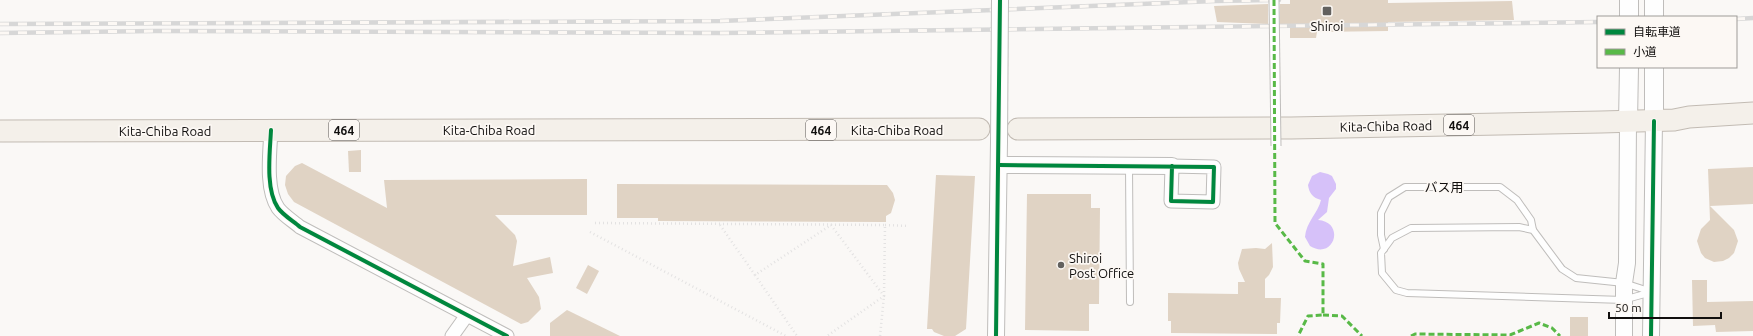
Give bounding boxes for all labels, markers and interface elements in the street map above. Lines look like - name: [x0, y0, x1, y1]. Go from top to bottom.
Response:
- marker: Shiroi: [1321, 5, 1333, 17]
- legend: [1597, 16, 1737, 68]
- place label: Shiroi: [1310, 19, 1344, 33]
- text: 自転車道: [1633, 25, 1681, 38]
- text: 小道: [1633, 45, 1657, 58]
- road number: 464: [1444, 115, 1474, 135]
- street label: Kita-Chiba Road: [1340, 118, 1432, 134]
- road number: 464: [329, 120, 359, 140]
- road number: 464: [806, 120, 836, 140]
- street label: Kita-Chiba Road: [443, 123, 535, 137]
- street label: Kita-Chiba Road: [851, 123, 943, 137]
- street label: Kita-Chiba Road: [119, 124, 211, 138]
- street label: バス用: [1424, 180, 1464, 194]
- place label: Shiroi Post Office: [1069, 251, 1134, 280]
- marker: Shiroi Post Office: [1056, 260, 1066, 270]
- scale bar: [1609, 294, 1721, 320]
- text: 50 m: [1615, 301, 1642, 314]

